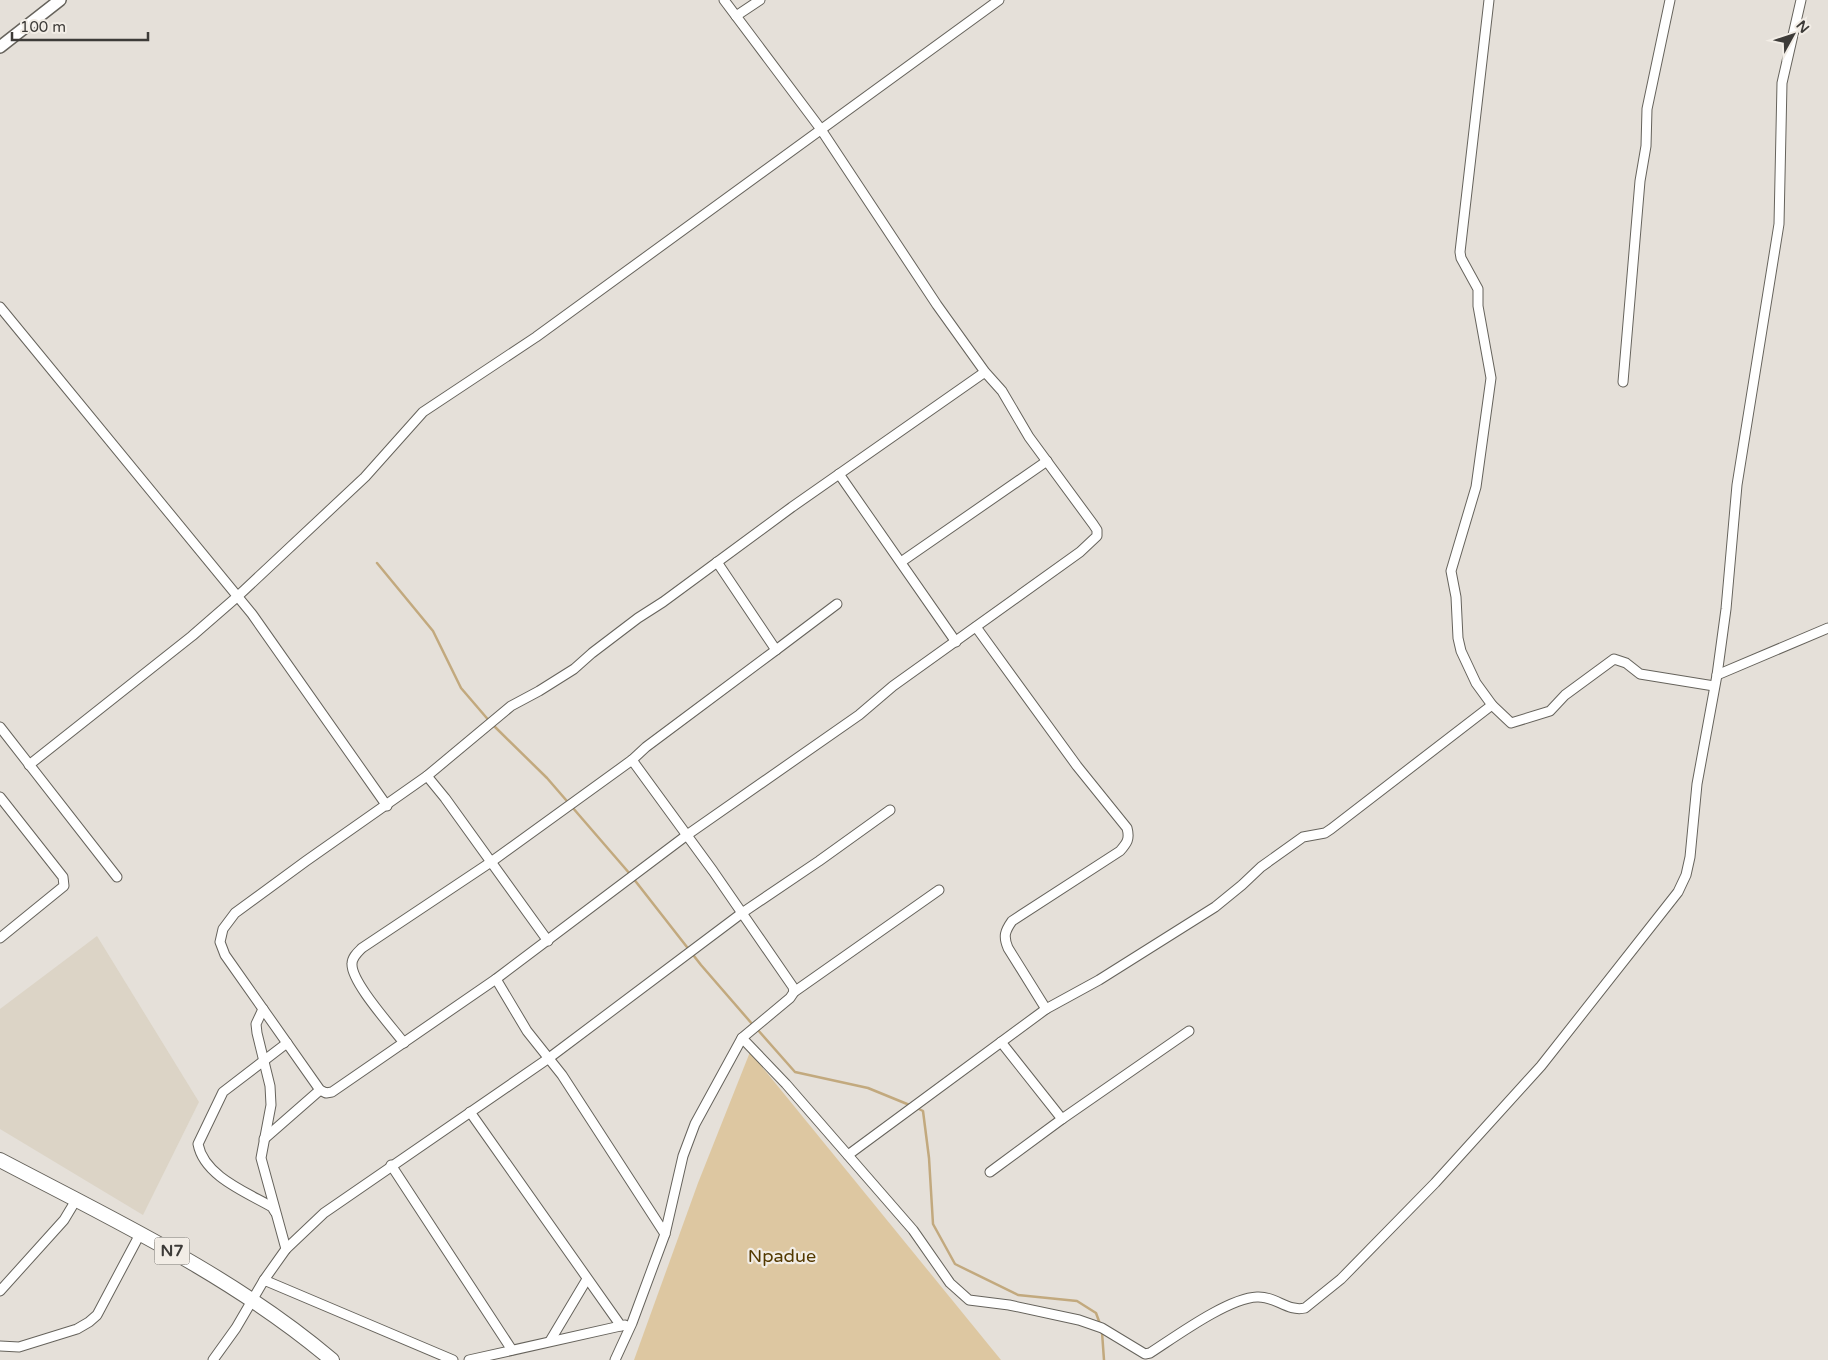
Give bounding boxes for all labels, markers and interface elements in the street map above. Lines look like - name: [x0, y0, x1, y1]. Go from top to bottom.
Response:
- scale bar: [12, 10, 149, 42]
- north arrow: [1768, 10, 1818, 60]
- text: N: [1792, 17, 1813, 37]
- text: 100 m: [20, 18, 66, 36]
- road number: N7: [154, 1238, 190, 1264]
- park label: Npadue: [748, 1245, 816, 1267]

